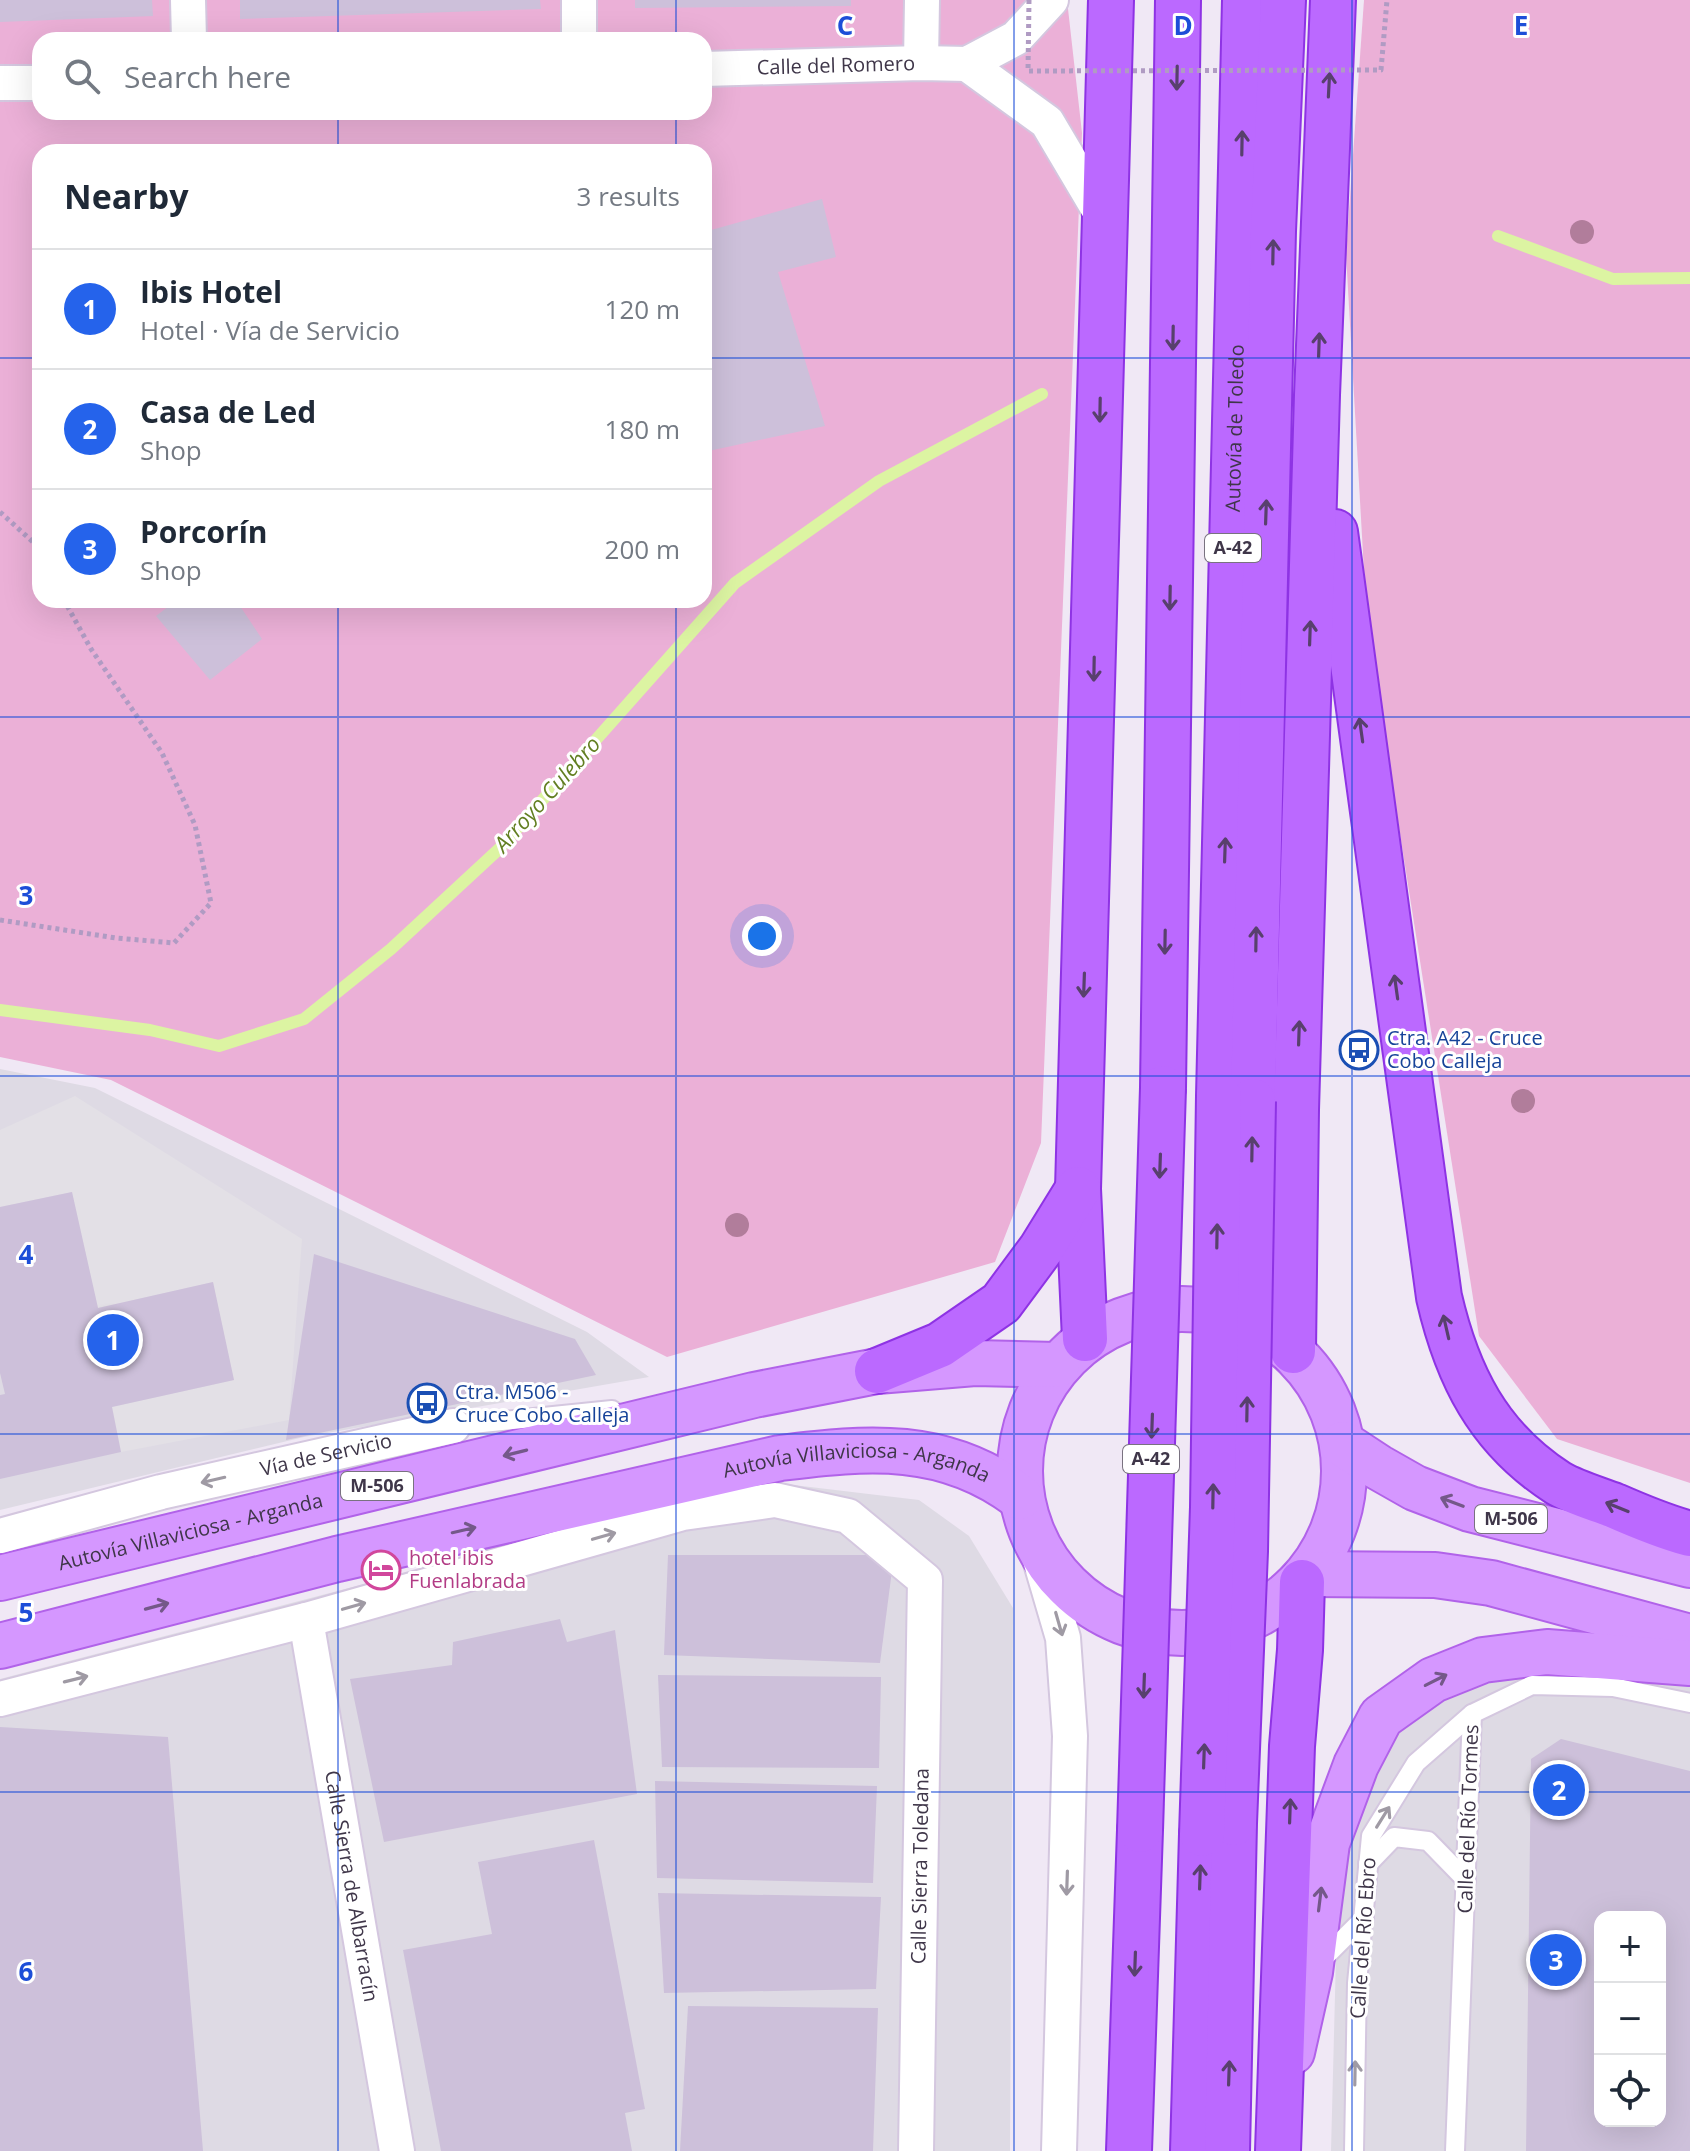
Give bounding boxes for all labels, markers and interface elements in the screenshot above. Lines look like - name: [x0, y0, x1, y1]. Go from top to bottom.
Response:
- text: C: [837, 7, 853, 43]
- text: D: [1173, 7, 1193, 43]
- text: E: [1514, 7, 1528, 43]
- search box: [32, 32, 712, 120]
- street label: Calle del Romero: [756, 49, 915, 81]
- icon: search: [60, 54, 104, 98]
- text: Search here: [124, 56, 291, 97]
- one-way arrow: [1169, 64, 1185, 91]
- one-way arrow: [1322, 72, 1337, 99]
- one-way arrow: [1234, 130, 1250, 157]
- text: Nearby: [64, 173, 189, 219]
- text: 3 results: [577, 178, 680, 214]
- one-way arrow: [1265, 239, 1280, 266]
- text: Ibis Hotel: [140, 271, 282, 312]
- text: 1: [83, 291, 97, 327]
- text: 120 m: [605, 291, 680, 327]
- text: Hotel · Vía de Servicio: [140, 312, 400, 348]
- one-way arrow: [1166, 324, 1181, 351]
- one-way arrow: [1311, 332, 1326, 359]
- street label: Autovía de Toledo: [1219, 344, 1250, 512]
- text: Casa de Led: [140, 391, 316, 432]
- one-way arrow: [1093, 396, 1108, 423]
- text: 2: [83, 411, 97, 447]
- text: 180 m: [605, 411, 680, 447]
- text: Shop: [140, 432, 202, 468]
- one-way arrow: [1258, 499, 1273, 526]
- text: Porcorín: [140, 511, 268, 552]
- text: 3: [83, 531, 97, 567]
- text: 200 m: [605, 531, 680, 567]
- road number: A-42: [1205, 534, 1261, 562]
- text: Shop: [140, 552, 202, 588]
- one-way arrow: [1162, 584, 1177, 611]
- one-way arrow: [1303, 620, 1318, 647]
- one-way arrow: [1086, 655, 1102, 682]
- one-way arrow: [1353, 717, 1368, 743]
- water label: Arroyo Culebro: [485, 729, 606, 859]
- one-way arrow: [1218, 837, 1233, 864]
- text: 3: [19, 877, 33, 913]
- your location: [742, 916, 782, 956]
- one-way arrow: [1248, 926, 1264, 953]
- one-way arrow: [1157, 928, 1173, 955]
- one-way arrow: [1077, 971, 1092, 998]
- one-way arrow: [1388, 975, 1403, 1000]
- one-way arrow: [1291, 1020, 1306, 1047]
- place label: Ctra. A42 - Cruce Cobo Calleja: [1387, 1024, 1543, 1074]
- bus stop icon: Ctra. A42 - Cruce Cobo Calleja: [1338, 1029, 1380, 1071]
- one-way arrow: [1244, 1136, 1260, 1163]
- one-way arrow: [1153, 1152, 1168, 1179]
- one-way arrow: [1209, 1223, 1225, 1250]
- text: 4: [19, 1236, 34, 1272]
- pin: 1: [87, 1310, 139, 1370]
- one-way arrow: [1438, 1315, 1453, 1341]
- place label: Ctra. M506 - Cruce Cobo Calleja: [455, 1378, 629, 1428]
- bus stop icon: Ctra. M506 - Cruce Cobo Calleja: [406, 1382, 448, 1424]
- one-way arrow: [1239, 1396, 1255, 1423]
- one-way arrow: [1145, 1412, 1160, 1439]
- street label: Vía de Servicio: [257, 1426, 394, 1482]
- street label: Autovía Villaviciosa - Arganda: [720, 1436, 995, 1488]
- road number: A-42: [1123, 1445, 1179, 1473]
- one-way arrow: [503, 1446, 529, 1461]
- road number: M-506: [341, 1472, 413, 1500]
- one-way arrow: [201, 1473, 226, 1488]
- one-way arrow: [1205, 1483, 1221, 1510]
- street label: Autovía Villaviciosa - Arganda: [55, 1486, 325, 1576]
- one-way arrow: [1440, 1494, 1465, 1508]
- one-way arrow: [1605, 1499, 1630, 1513]
- road number: M-506: [1475, 1505, 1547, 1533]
- one-way arrow: [450, 1522, 476, 1537]
- one-way arrow: [591, 1527, 617, 1542]
- place label: hotel ibis Fuenlabrada: [409, 1544, 526, 1594]
- hotel icon: hotel ibis Fuenlabrada: [360, 1549, 402, 1591]
- text: 5: [19, 1594, 33, 1630]
- one-way arrow: [143, 1597, 169, 1612]
- one-way arrow: [341, 1598, 367, 1613]
- one-way arrow: [1052, 1610, 1067, 1636]
- one-way arrow: [62, 1671, 88, 1686]
- one-way arrow: [1136, 1672, 1152, 1699]
- one-way arrow: [1424, 1672, 1448, 1688]
- street label: Calle del Río Tormes: [1451, 1724, 1484, 1914]
- one-way arrow: [1197, 1743, 1212, 1770]
- pin: 2: [1533, 1760, 1585, 1820]
- street label: Calle Sierra de Albarracín: [319, 1768, 385, 2004]
- street label: Calle Sierra Toledana: [904, 1768, 935, 1964]
- one-way arrow: [1283, 1798, 1298, 1825]
- one-way arrow: [1375, 1806, 1391, 1829]
- street label: Calle del Río Ebro: [1343, 1856, 1382, 2020]
- one-way arrow: [1193, 1864, 1208, 1891]
- one-way arrow: [1059, 1869, 1074, 1896]
- one-way arrow: [1313, 1886, 1328, 1912]
- map controls: [1594, 1911, 1666, 2127]
- button: +: [1594, 1911, 1666, 1983]
- pin: 3: [1530, 1930, 1582, 1990]
- one-way arrow: [1128, 1950, 1143, 1977]
- text: 6: [19, 1953, 34, 1989]
- button: −: [1594, 1983, 1666, 2055]
- button: locate: [1594, 2055, 1666, 2127]
- one-way arrow: [1222, 2060, 1237, 2087]
- one-way arrow: [1348, 2060, 1363, 2087]

